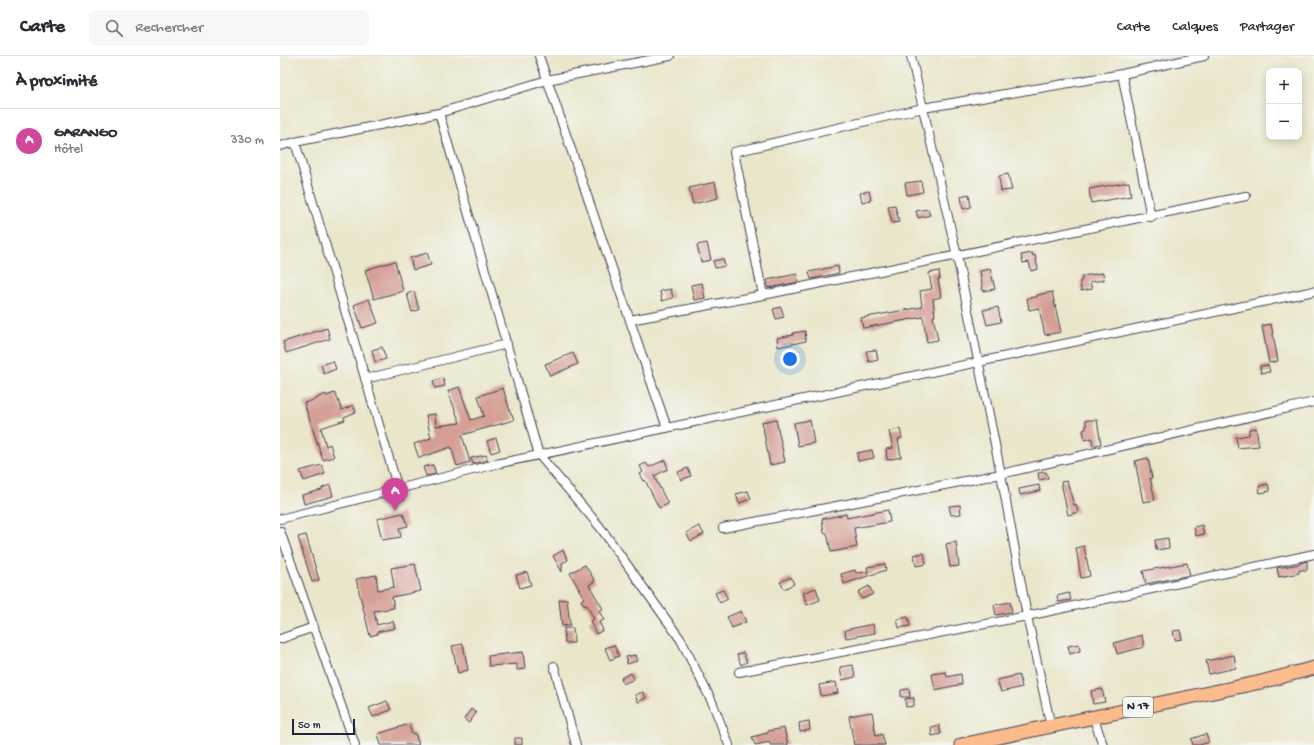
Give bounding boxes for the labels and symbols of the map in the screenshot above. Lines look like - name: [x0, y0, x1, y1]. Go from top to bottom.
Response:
- your location: [780, 349, 800, 369]
- pin: A: [382, 478, 408, 511]
- road number: N 17: [1123, 697, 1153, 717]
- scale bar: [292, 717, 355, 736]

